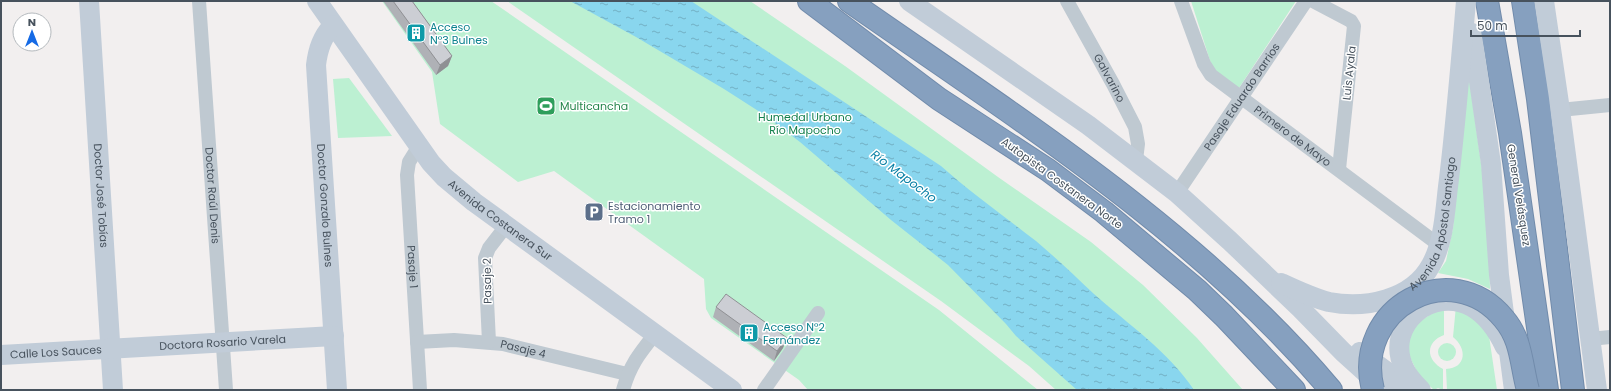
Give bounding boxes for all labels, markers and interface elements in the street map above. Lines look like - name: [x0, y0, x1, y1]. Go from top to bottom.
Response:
- north arrow: [12, 12, 52, 52]
- scale bar: [1471, 12, 1580, 38]
- text: N: [28, 14, 36, 30]
- text: 50 m: [1477, 17, 1508, 34]
- place label: Acceso N°3 Bulnes: [430, 19, 488, 48]
- building icon: Acceso N°3 Bulnes: [405, 22, 427, 44]
- street label: Pasaje Eduardo Barrios: [1200, 40, 1284, 154]
- street label: Luis Ayala: [1338, 45, 1360, 101]
- street label: Galvarino: [1090, 51, 1129, 105]
- sports icon: Multicancha: [535, 95, 557, 117]
- place label: Multicancha: [560, 98, 628, 114]
- street label: Primero de Mayo: [1251, 102, 1335, 170]
- park label: Humedal Urbano Río Mapocho: [758, 109, 852, 138]
- street label: Autopista Costanera Norte: [998, 133, 1126, 233]
- street label: Doctor José Tobías: [90, 143, 112, 248]
- street label: Doctor Gonzalo Bulnes: [313, 143, 337, 268]
- street label: General Velásquez: [1503, 143, 1535, 247]
- water label: Río Mapocho: [868, 146, 941, 207]
- street label: Doctor Raúl Denis: [201, 147, 224, 245]
- street label: Avenida Apóstol Santiago: [1405, 156, 1459, 294]
- street label: Avenida Costanera Sur: [445, 176, 556, 264]
- place label: Estacionamiento Tramo 1: [608, 198, 701, 227]
- parking icon: Estacionamiento Tramo 1: [583, 201, 605, 223]
- street label: Pasaje 1: [403, 245, 422, 289]
- street label: Pasaje 2: [479, 258, 495, 304]
- place label: Acceso N°2 Fernández: [763, 319, 825, 348]
- building icon: Acceso N°2 Fernández: [738, 322, 760, 344]
- street label: Doctora Rosario Varela: [159, 331, 286, 354]
- street label: Pasaje 4: [499, 336, 548, 362]
- street label: Calle Los Sauces: [10, 341, 102, 362]

